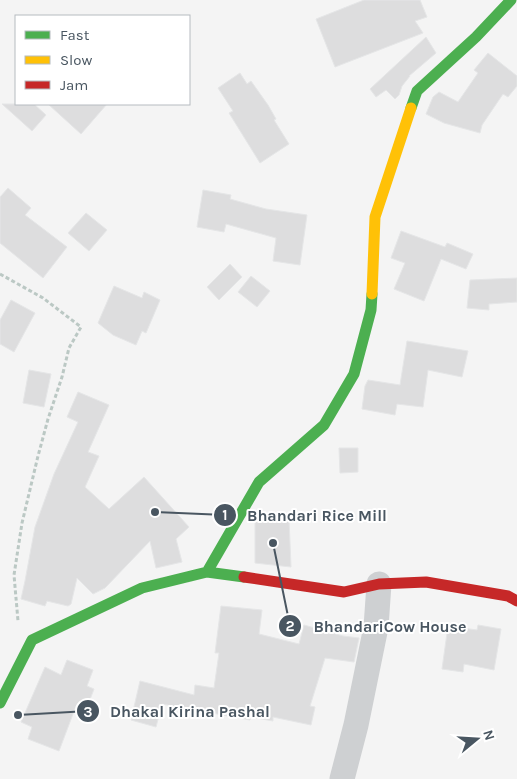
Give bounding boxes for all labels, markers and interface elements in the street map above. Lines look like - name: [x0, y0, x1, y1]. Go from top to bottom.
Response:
- legend: [15, 15, 190, 105]
- text: Fast: [60, 26, 90, 44]
- text: Slow: [60, 51, 92, 69]
- text: Jam: [60, 76, 88, 94]
- callout: Bhandari Rice Mill: [212, 500, 397, 531]
- text: 1: [222, 506, 228, 524]
- text: Bhandari Rice Mill: [247, 506, 387, 525]
- callout: BhandariCow House: [278, 611, 476, 642]
- text: 2: [285, 617, 295, 635]
- text: BhandariCow House: [313, 617, 467, 636]
- callout: Dhakal Kirina Pashal: [75, 696, 280, 727]
- text: Dhakal Kirina Pashal: [110, 702, 270, 721]
- text: 3: [83, 703, 93, 721]
- north arrow: [452, 714, 502, 764]
- text: N: [479, 728, 499, 743]

